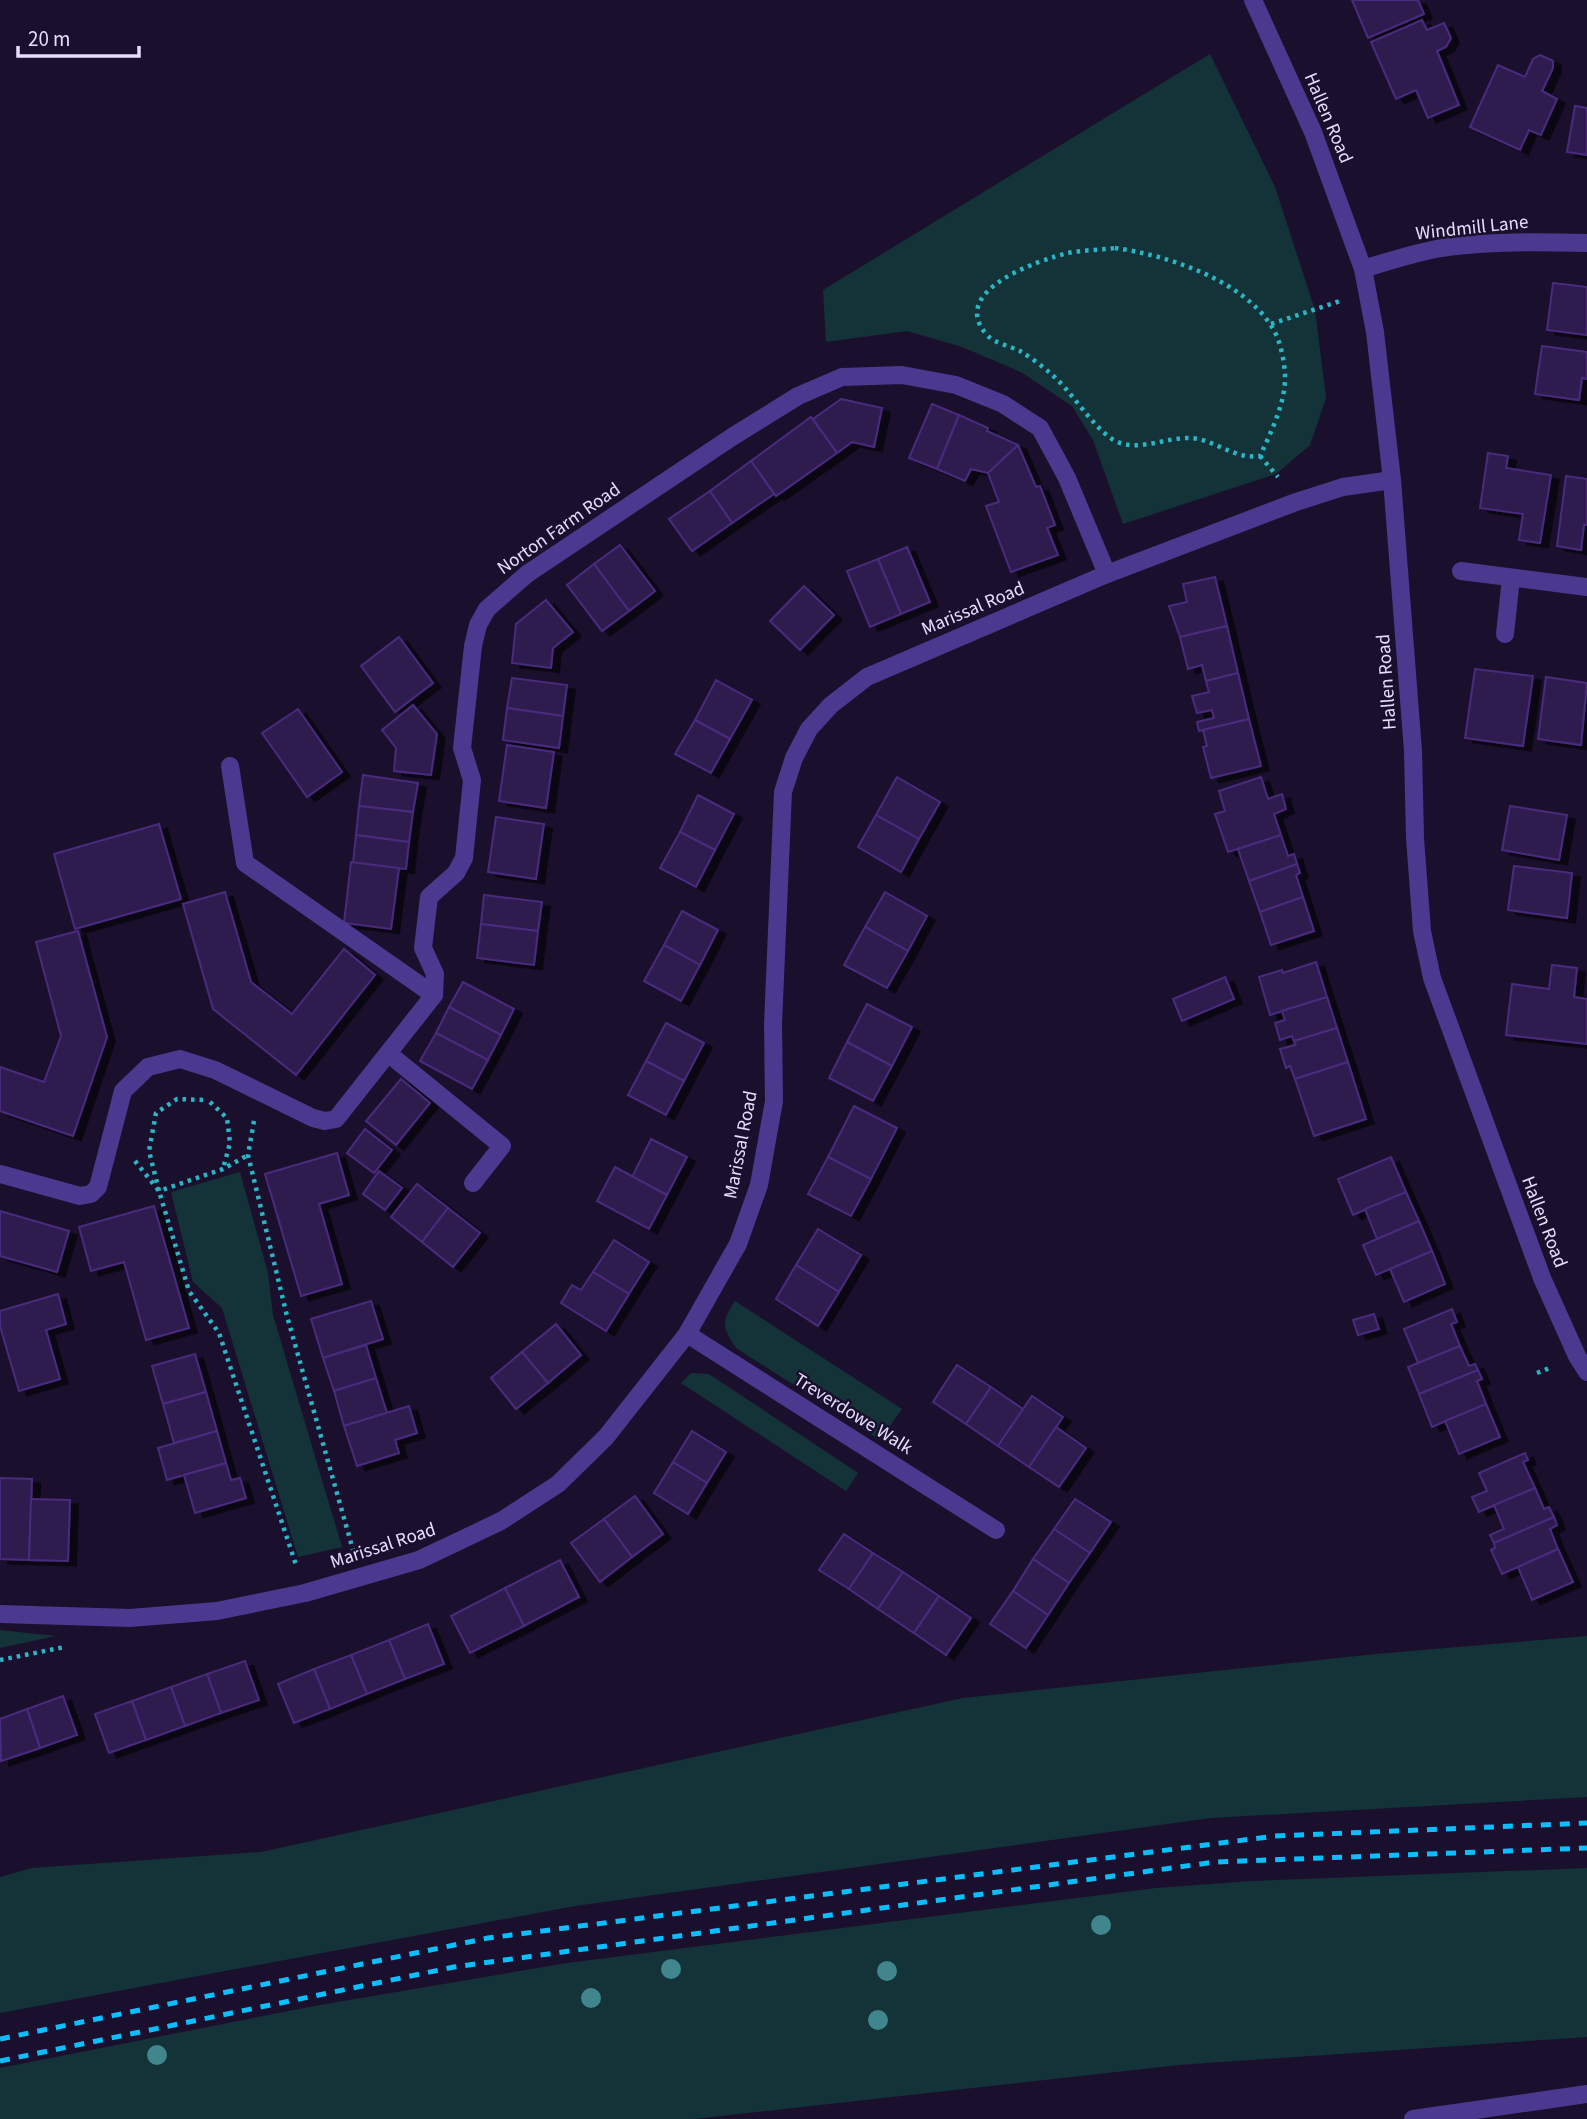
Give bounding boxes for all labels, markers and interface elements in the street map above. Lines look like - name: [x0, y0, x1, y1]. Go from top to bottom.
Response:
- scale bar: [18, 14, 138, 58]
- text: 20 m: [28, 24, 70, 54]
- street label: Hallen Road: [1297, 69, 1359, 167]
- street label: Windmill Lane: [1414, 209, 1530, 247]
- street label: Norton Farm Road: [492, 476, 626, 582]
- street label: Marissal Road: [917, 575, 1029, 643]
- street label: Hallen Road: [1370, 633, 1404, 731]
- street label: Marissal Road: [717, 1089, 765, 1201]
- street label: Hallen Road: [1514, 1172, 1574, 1272]
- street label: Treverdowe Walk: [788, 1367, 918, 1462]
- street label: Marissal Road: [327, 1516, 439, 1576]

